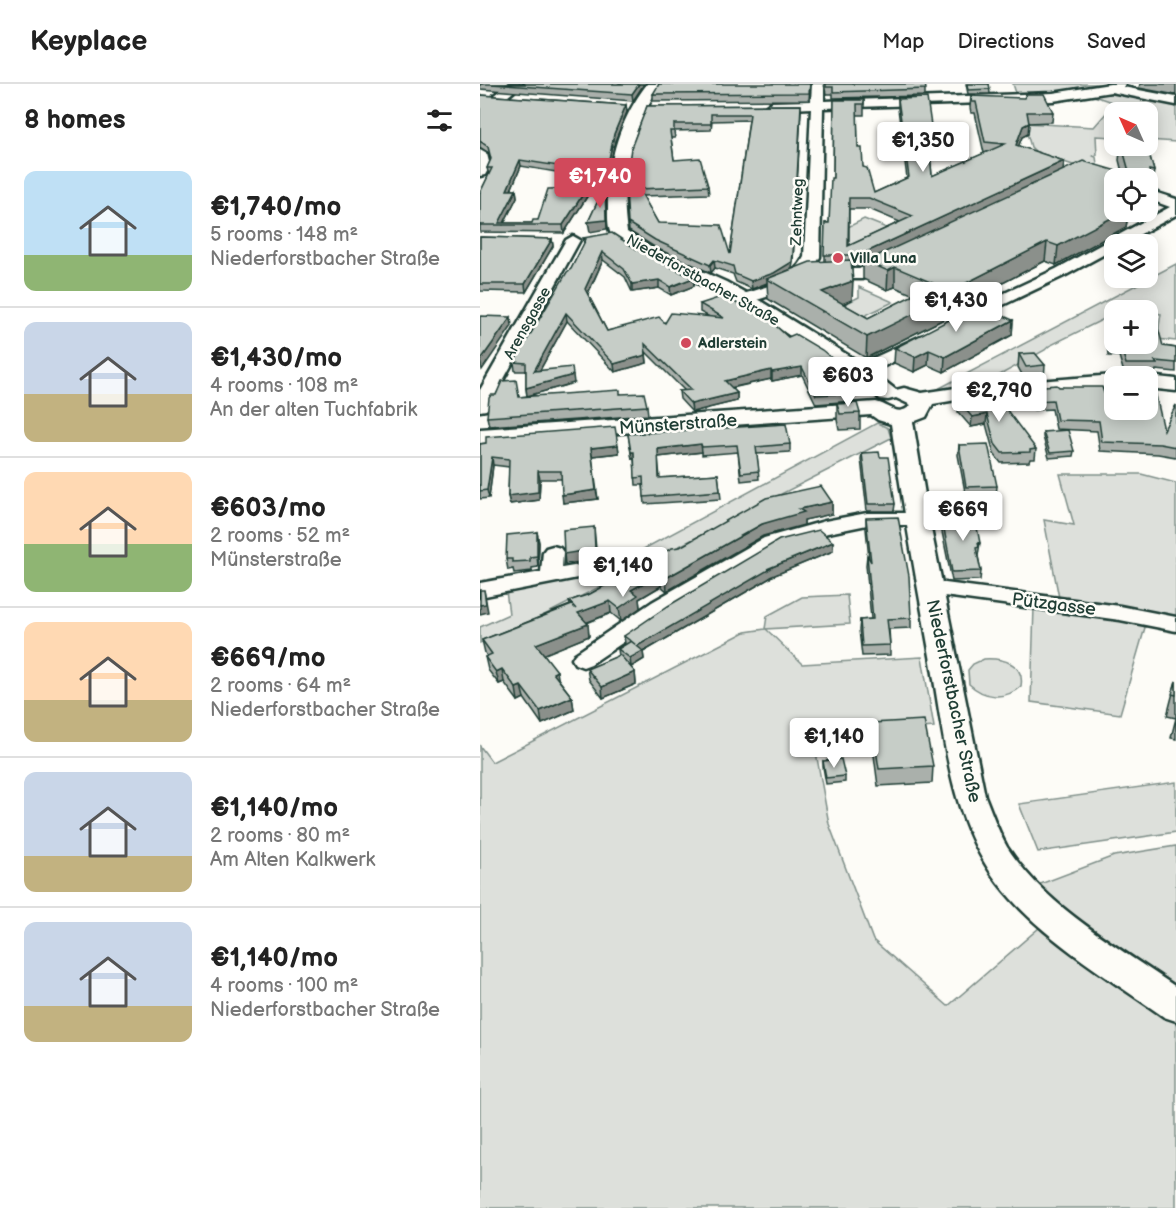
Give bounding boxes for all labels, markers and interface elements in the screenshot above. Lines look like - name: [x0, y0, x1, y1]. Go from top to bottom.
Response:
- text: Keyplace: [30, 25, 147, 58]
- text: Map: [882, 29, 925, 54]
- text: Directions: [958, 29, 1054, 54]
- text: Saved: [1087, 29, 1146, 54]
- north arrow: [1104, 102, 1158, 156]
- map controls: [1104, 102, 1158, 420]
- icon: filters: [423, 104, 456, 137]
- text: 8 homes: [24, 105, 126, 136]
- pin: €1,350: [874, 122, 972, 173]
- text: €1,350: [891, 129, 955, 153]
- pin: €1,740: [551, 158, 649, 209]
- text: €1,740: [568, 165, 632, 189]
- button: locate: [1104, 168, 1158, 222]
- street label: Zehntweg: [787, 178, 808, 247]
- text: €1,740/mo: [210, 192, 341, 223]
- icon: home: [72, 195, 144, 267]
- text: 5 rooms · 148 m²: [210, 223, 358, 247]
- street label: Niederforstbacher Straße: [623, 230, 783, 331]
- button: layers: [1104, 234, 1158, 288]
- text: Niederforstbacher Straße: [210, 247, 440, 271]
- place label: Villa Luna: [850, 249, 917, 268]
- marker: Villa Luna: [831, 251, 845, 265]
- pin: €1,430: [907, 282, 1005, 333]
- street label: Arensgasse: [500, 284, 555, 363]
- text: €1,430: [924, 289, 988, 313]
- button: +: [1104, 300, 1158, 354]
- place label: Adlerstein: [697, 334, 767, 353]
- marker: Adlerstein: [679, 336, 693, 350]
- text: €1,430/mo: [210, 343, 342, 374]
- icon: home: [72, 346, 144, 418]
- pin: €603: [812, 357, 884, 408]
- text: €603: [822, 364, 874, 388]
- button: −: [1104, 366, 1158, 420]
- pin: €2,790: [950, 372, 1048, 423]
- text: 4 rooms · 108 m²: [210, 374, 358, 398]
- text: €2,790: [966, 379, 1032, 403]
- text: An der alten Tuchfabrik: [210, 398, 417, 422]
- street label: Münsterstraße: [618, 410, 738, 439]
- pin: €669: [927, 491, 999, 542]
- text: €603/mo: [210, 493, 326, 524]
- icon: home: [72, 496, 144, 568]
- text: €669: [937, 498, 989, 522]
- text: 2 rooms · 52 m²: [210, 524, 350, 548]
- pin: €1,140: [574, 547, 672, 598]
- text: Münsterstraße: [210, 548, 342, 572]
- text: €1,140: [593, 554, 653, 578]
- street label: Pützgasse: [1011, 589, 1097, 620]
- street label: Niederforstbacher Straße: [922, 598, 985, 805]
- text: €669/mo: [210, 643, 326, 674]
- icon: home: [72, 646, 144, 718]
- text: 2 rooms · 64 m²: [210, 674, 351, 698]
- text: Niederforstbacher Straße: [210, 698, 440, 722]
- pin: €1,140: [785, 718, 883, 769]
- text: €1,140: [804, 725, 864, 749]
- text: €1,140/mo: [210, 793, 338, 824]
- icon: home: [72, 796, 144, 868]
- text: 2 rooms · 80 m²: [210, 824, 350, 848]
- text: Am Alten Kalkwerk: [210, 848, 375, 872]
- text: €1,140/mo: [210, 943, 338, 974]
- icon: home: [72, 946, 144, 1018]
- text: 4 rooms · 100 m²: [210, 974, 358, 998]
- text: Niederforstbacher Straße: [210, 998, 440, 1022]

